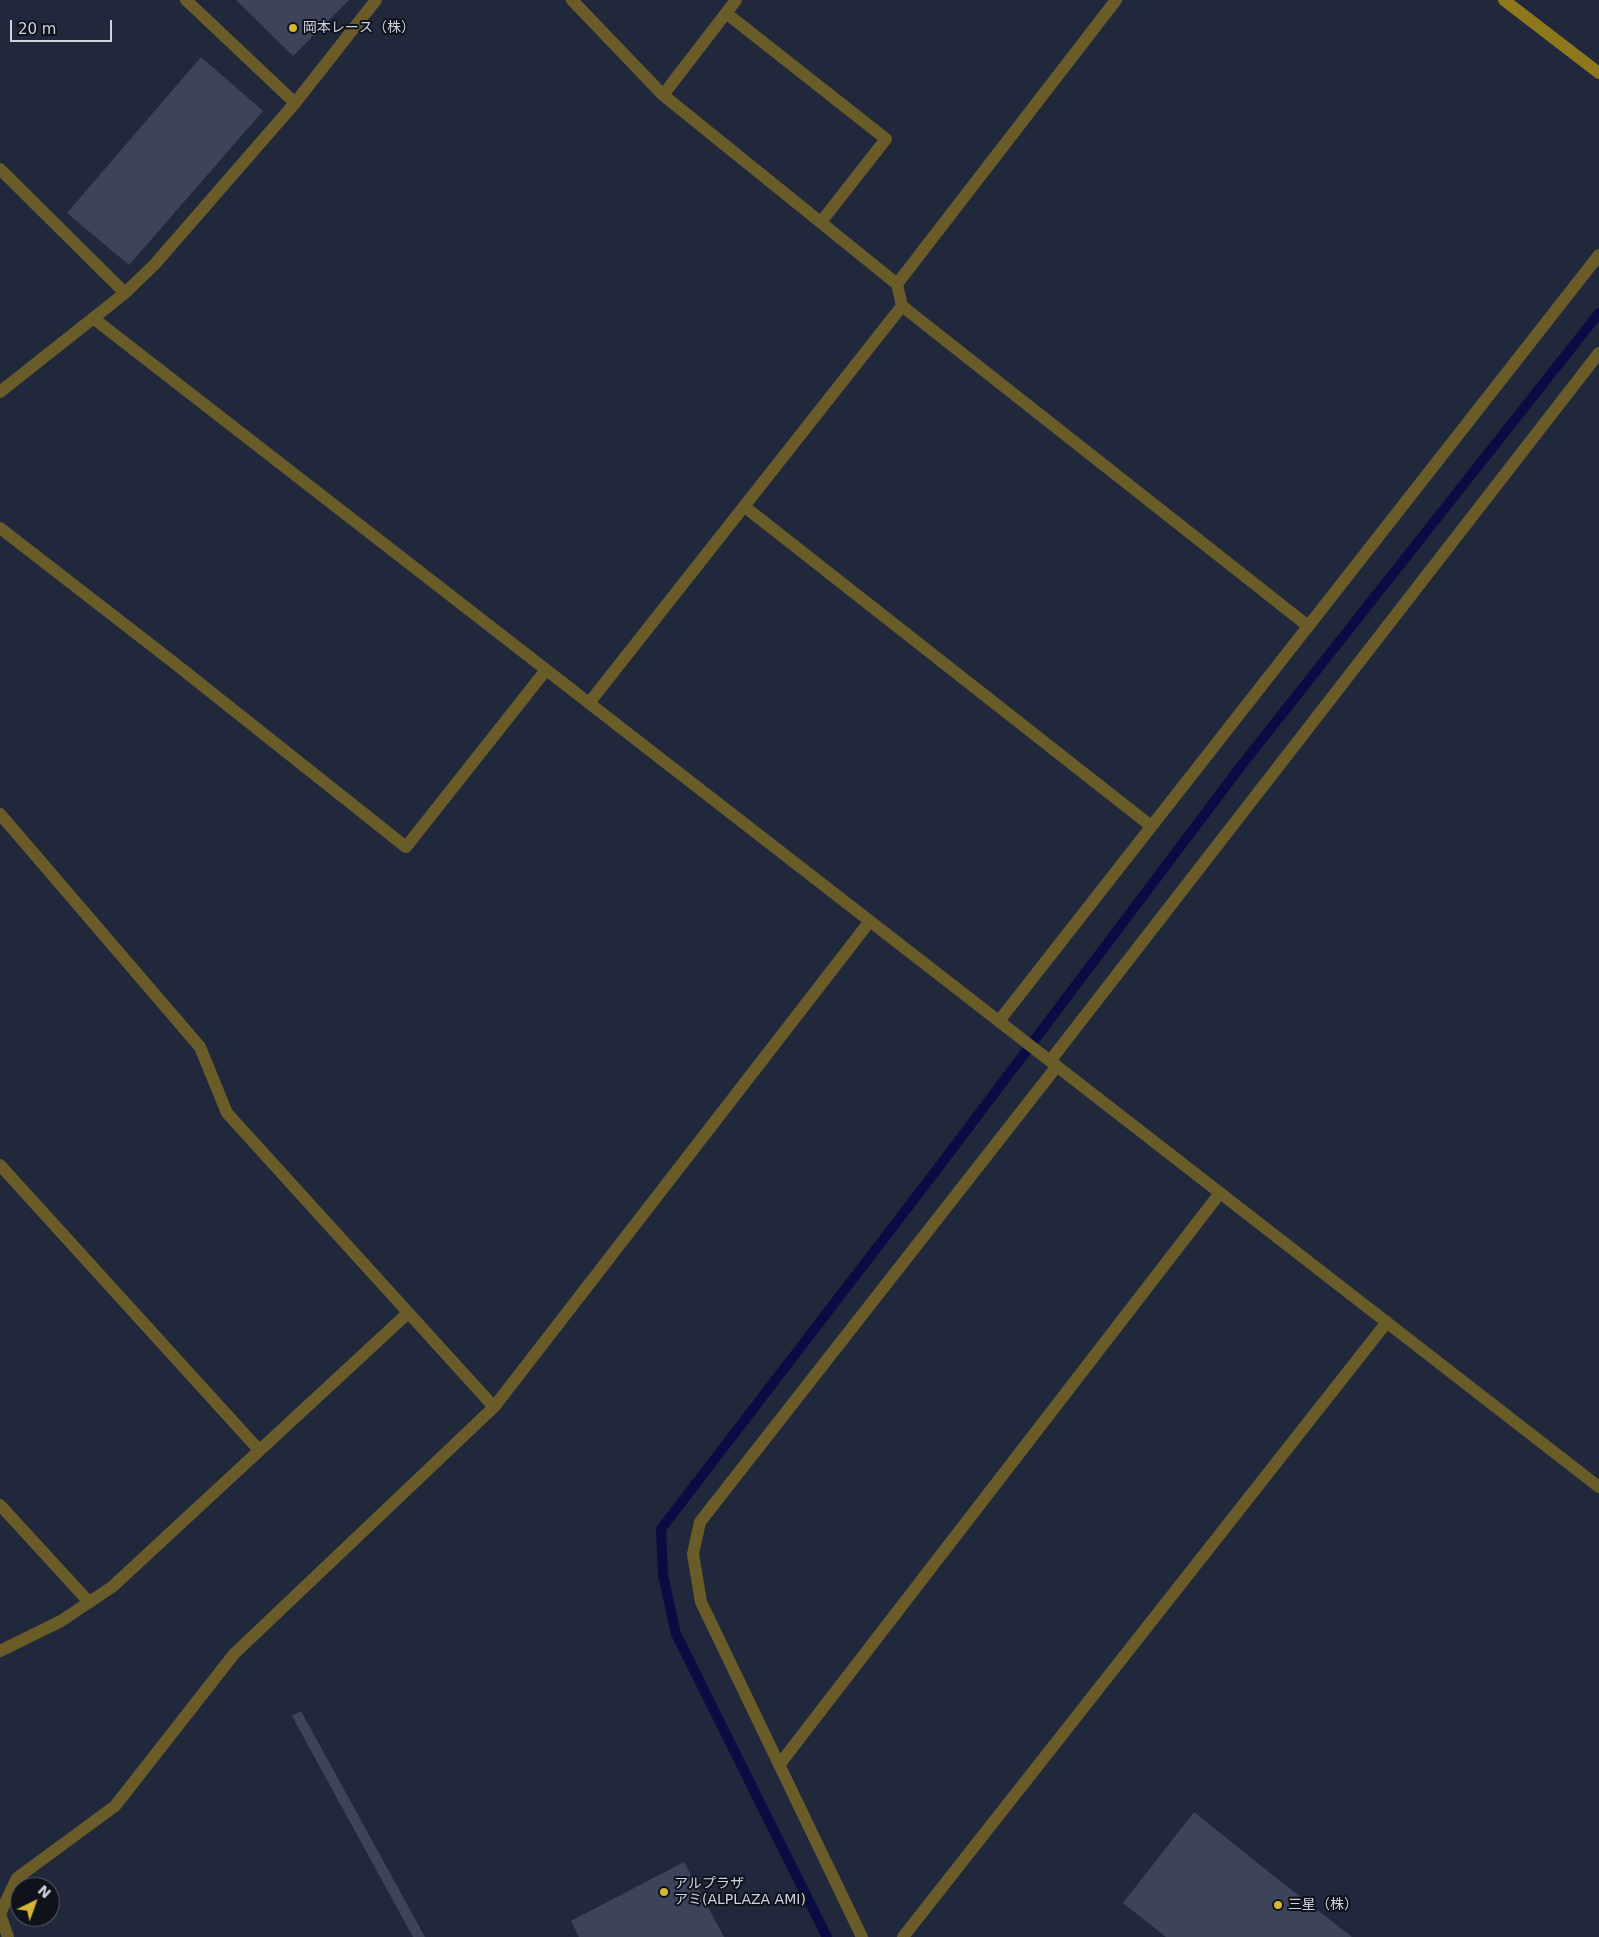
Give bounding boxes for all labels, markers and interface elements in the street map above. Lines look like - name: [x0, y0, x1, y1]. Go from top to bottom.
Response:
- scale bar: [12, 10, 115, 42]
- text: 20 m: [18, 20, 56, 38]
- place label: 岡本レース（株）: [303, 20, 415, 36]
- marker: 岡本レース（株）: [287, 22, 299, 34]
- place label: アルプラザ アミ(ALPLAZA AMI): [674, 1876, 806, 1908]
- north arrow: [10, 1877, 60, 1927]
- text: N: [35, 1882, 54, 1901]
- marker: アルプラザ アミ(ALPLAZA AMI): [658, 1886, 670, 1898]
- place label: 三星（株）: [1288, 1897, 1358, 1913]
- marker: 三星（株）: [1272, 1899, 1284, 1911]

